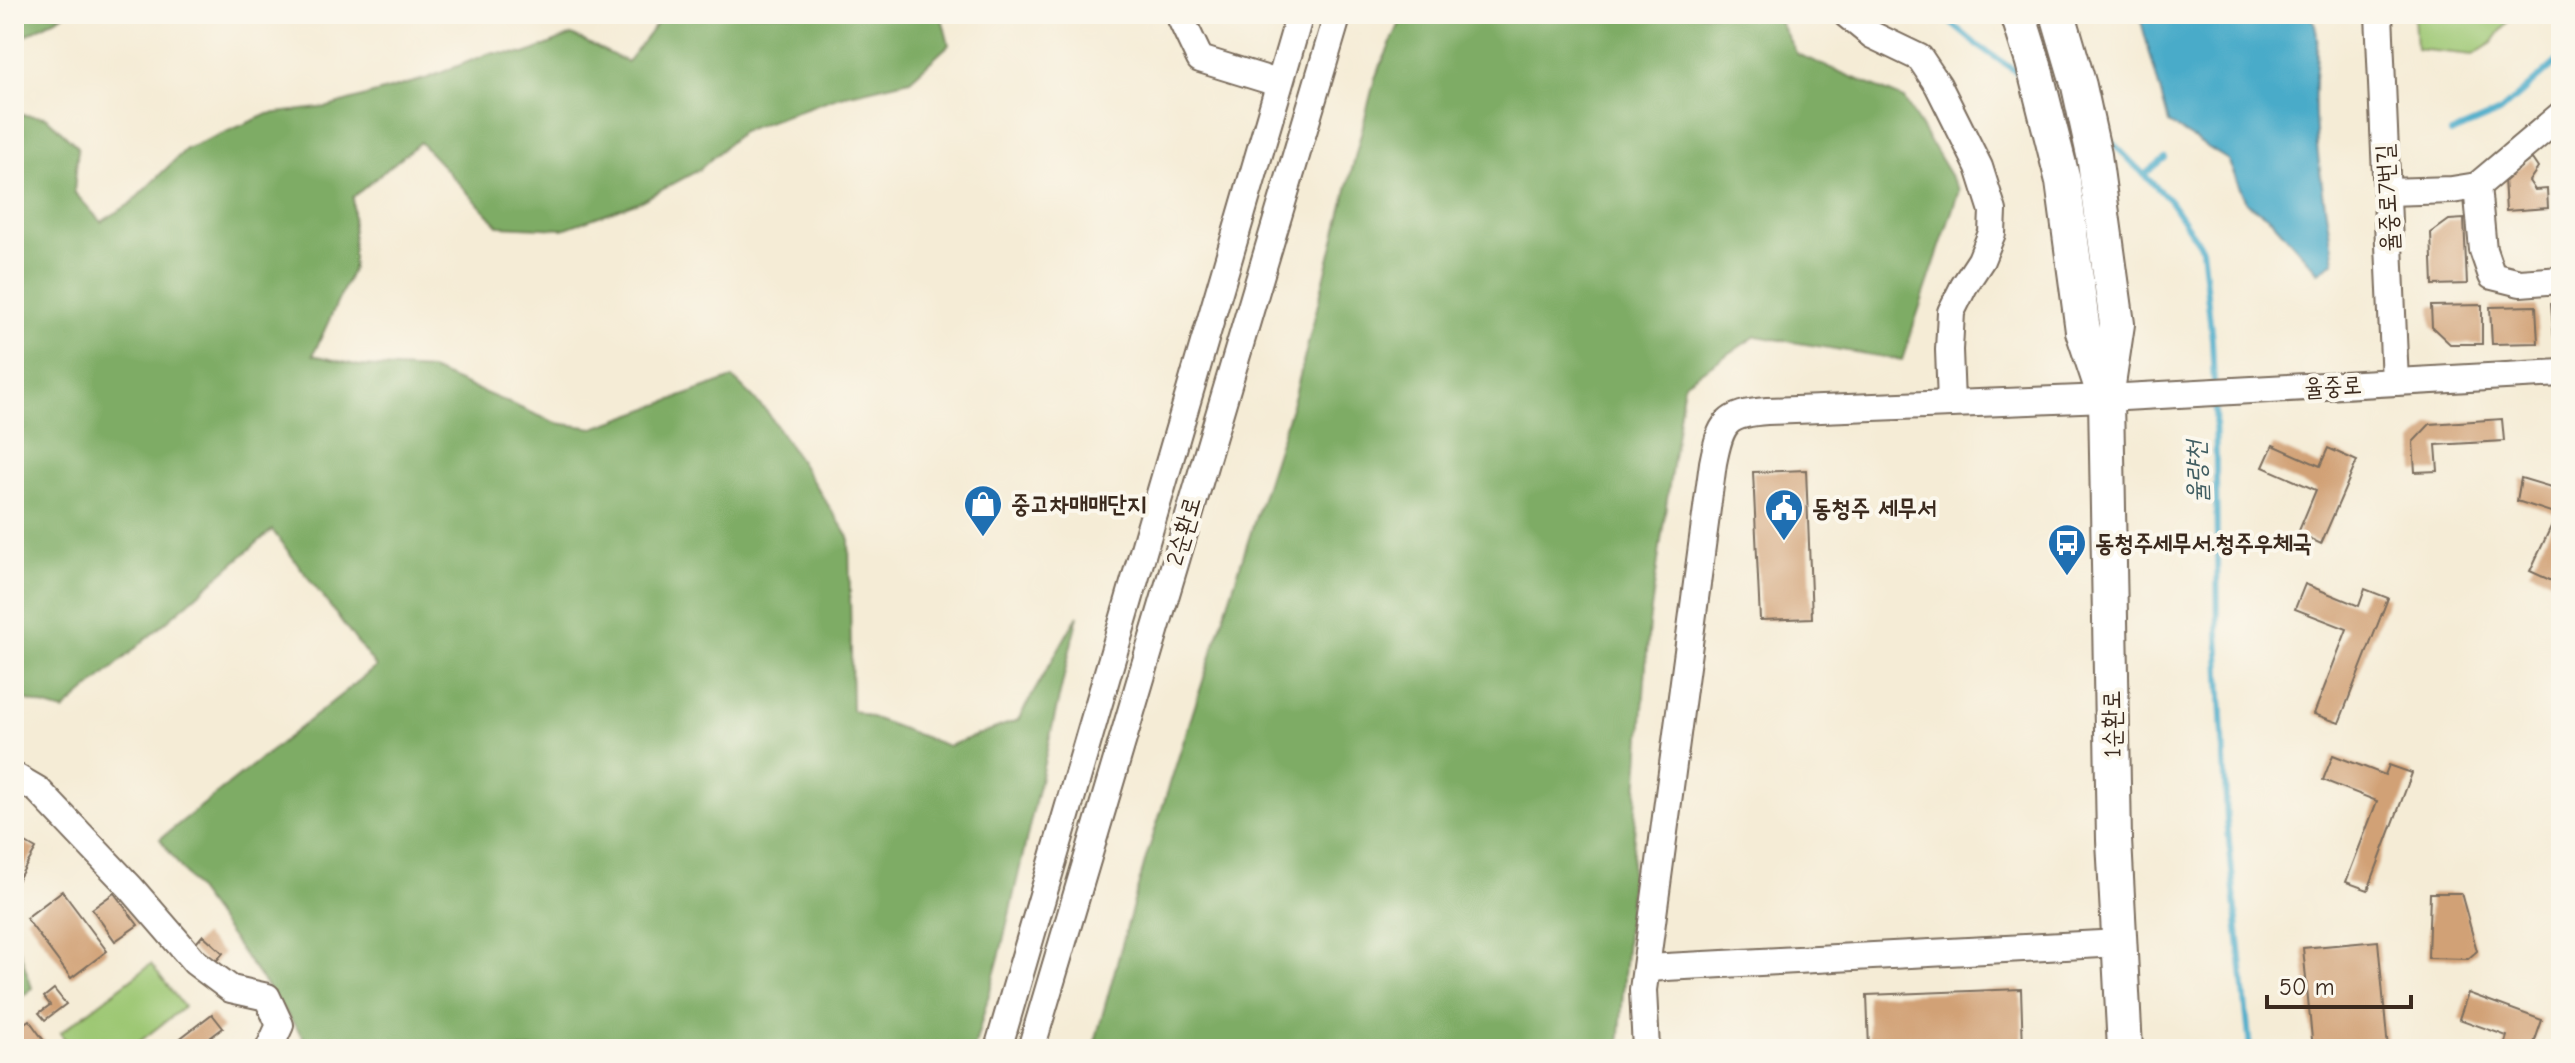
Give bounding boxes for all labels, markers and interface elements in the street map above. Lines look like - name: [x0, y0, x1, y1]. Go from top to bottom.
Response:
- street label: 율중로7번길: [2370, 143, 2404, 253]
- street label: 율중로: [2303, 371, 2363, 401]
- water label: 율량천: [2181, 437, 2213, 504]
- shop icon: 중고차매매단지: [962, 483, 1004, 538]
- public building icon: 동청주 세무서: [1763, 487, 1805, 542]
- place label: 중고차매매단지: [1011, 490, 1146, 518]
- street label: 2순환로: [1160, 493, 1206, 569]
- place label: 동청주 세무서: [1812, 494, 1936, 522]
- bus stop icon: 동청주세무서.청주우체국: [2046, 522, 2088, 577]
- place label: 동청주세무서.청주우체국: [2095, 529, 2312, 557]
- street label: 1순환로: [2097, 690, 2127, 758]
- scale bar: [2267, 959, 2411, 1009]
- text: 50 m: [2279, 973, 2335, 1001]

